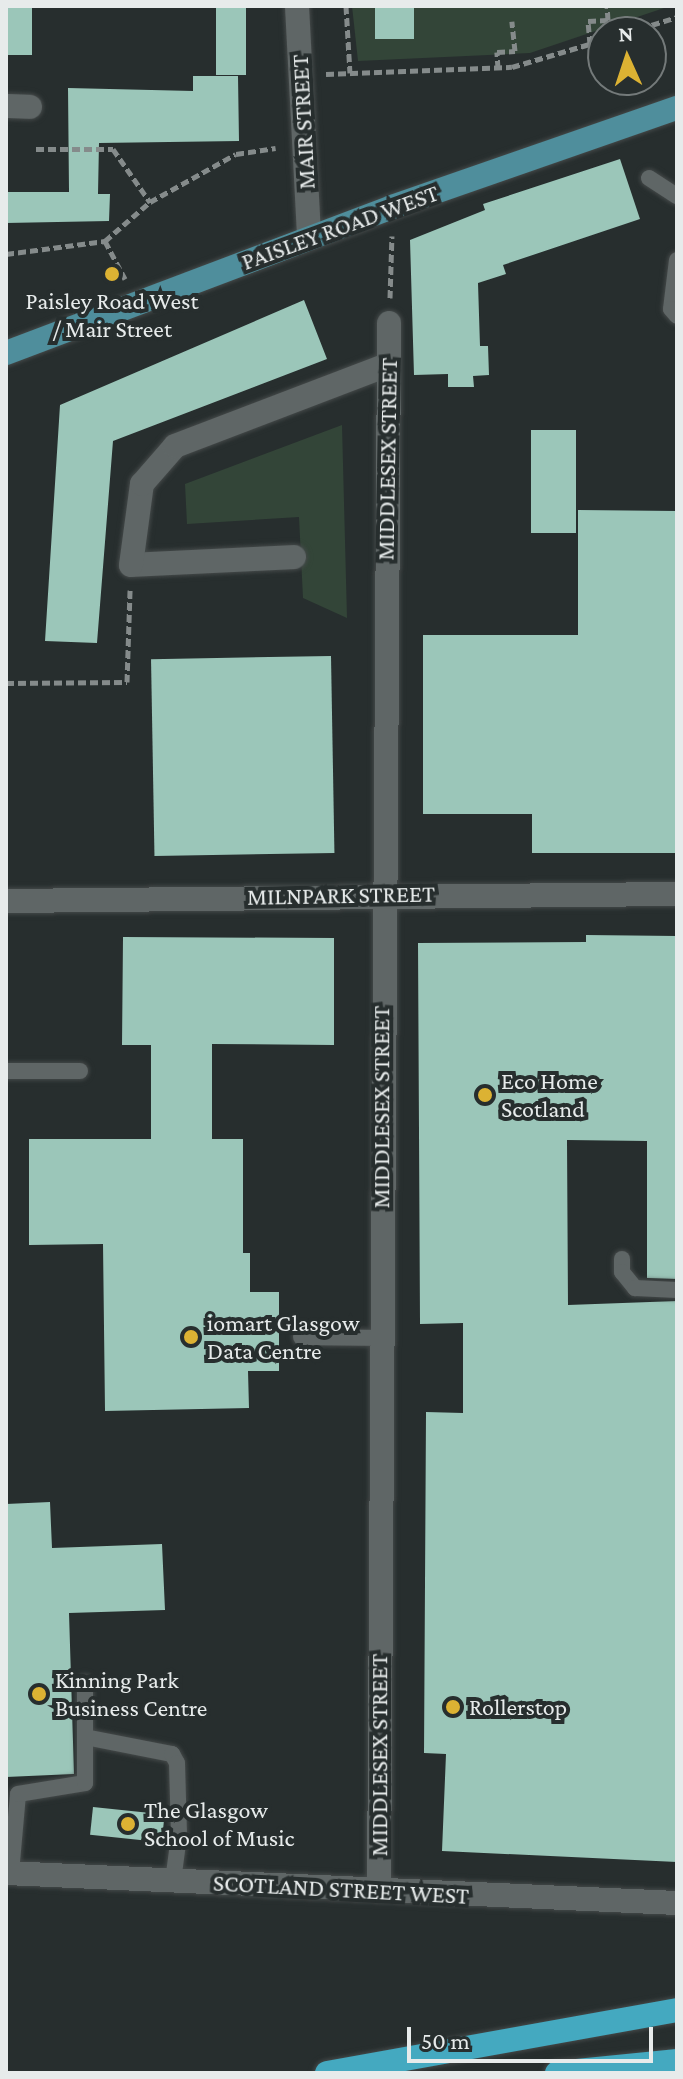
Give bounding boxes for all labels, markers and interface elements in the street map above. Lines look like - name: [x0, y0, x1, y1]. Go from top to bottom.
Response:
- north arrow: [587, 16, 667, 96]
- text: N: [618, 21, 634, 46]
- street label: MAIR STREET: [285, 54, 321, 190]
- street label: PAISLEY ROAD WEST: [238, 178, 442, 276]
- marker: Paisley Road West / Mair Street: [103, 265, 121, 283]
- place label: Paisley Road West / Mair Street: [26, 287, 198, 343]
- street label: MIDDLESEX STREET: [371, 357, 403, 561]
- street label: MILNPARK STREET: [247, 879, 435, 911]
- street label: MIDDLESEX STREET: [367, 1006, 395, 1208]
- place label: Eco Home Scotland: [501, 1067, 598, 1123]
- marker: Eco Home Scotland: [476, 1086, 494, 1104]
- place label: iomart Glasgow Data Centre: [207, 1309, 360, 1365]
- marker: iomart Glasgow Data Centre: [182, 1328, 200, 1346]
- street label: MIDDLESEX STREET: [365, 1654, 393, 1856]
- place label: Kinning Park Business Centre: [55, 1666, 207, 1722]
- marker: Kinning Park Business Centre: [30, 1685, 48, 1703]
- place label: Rollerstop: [469, 1693, 567, 1721]
- marker: Rollerstop: [444, 1698, 462, 1716]
- place label: The Glasgow School of Music: [144, 1796, 294, 1852]
- marker: The Glasgow School of Music: [119, 1815, 137, 1833]
- street label: SCOTLAND STREET WEST: [212, 1868, 470, 1910]
- scale bar: [411, 2011, 657, 2061]
- text: 50 m: [421, 2027, 470, 2054]

